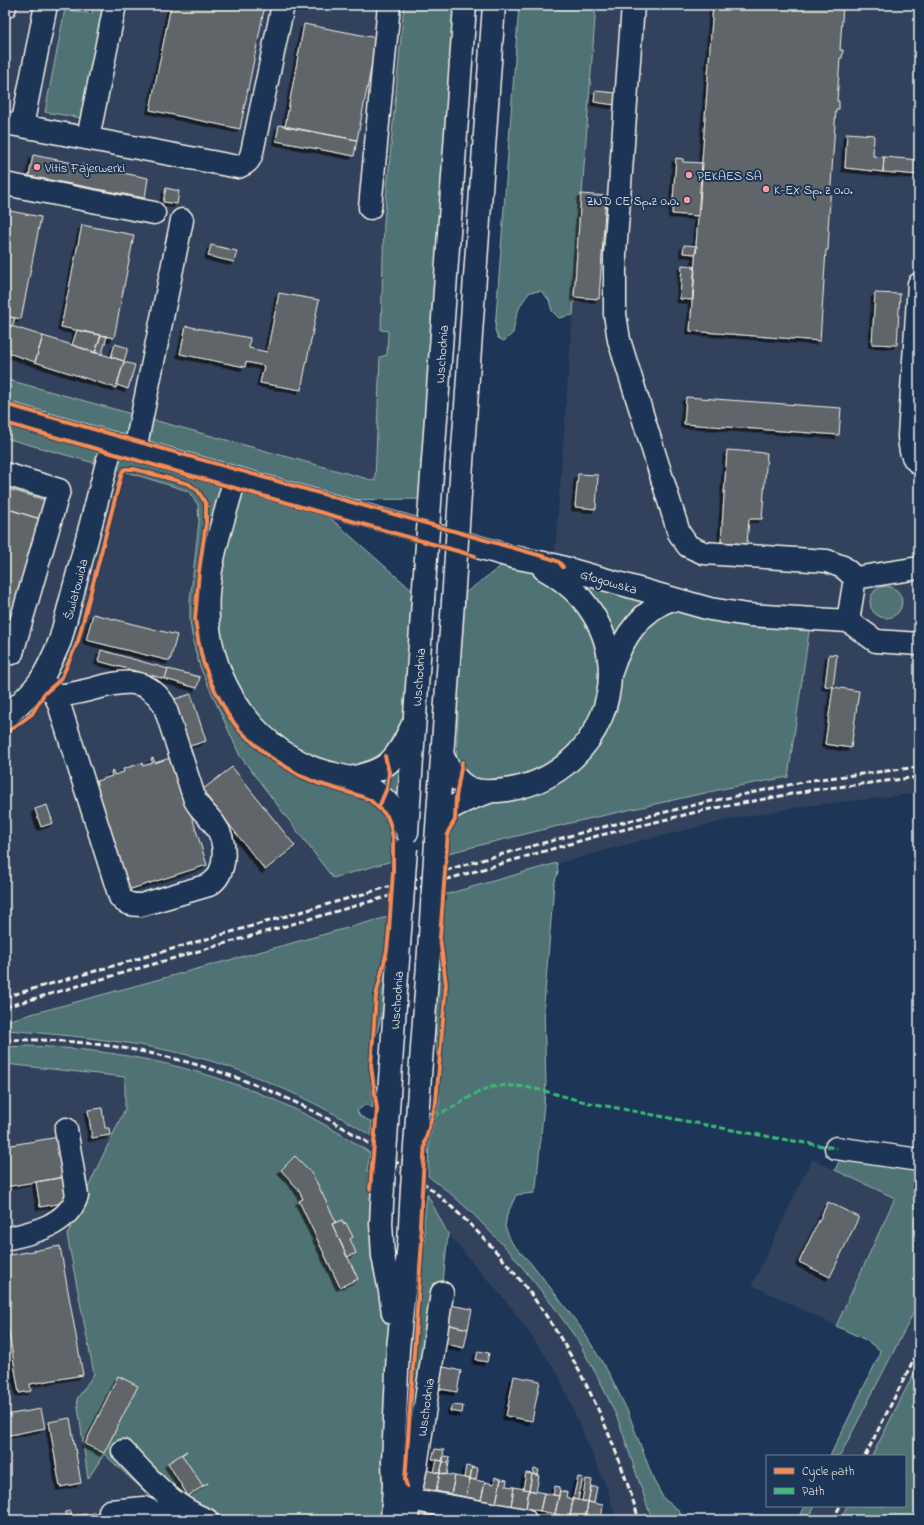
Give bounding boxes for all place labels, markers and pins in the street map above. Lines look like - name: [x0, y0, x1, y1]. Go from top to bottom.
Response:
- place label: Vitis Fajerwerki: [44, 159, 125, 178]
- marker: Vitis Fajerwerki: [32, 162, 42, 172]
- place label: PEKAES SA: [697, 167, 762, 186]
- marker: PEKAES SA: [684, 170, 694, 180]
- place label: K-EX Sp. z o.o.: [774, 181, 853, 200]
- marker: K-EX Sp. z o.o.: [761, 184, 771, 194]
- place label: ZND CE Sp.z o.o.: [586, 192, 679, 211]
- marker: ZND CE Sp.z o.o.: [682, 195, 692, 205]

